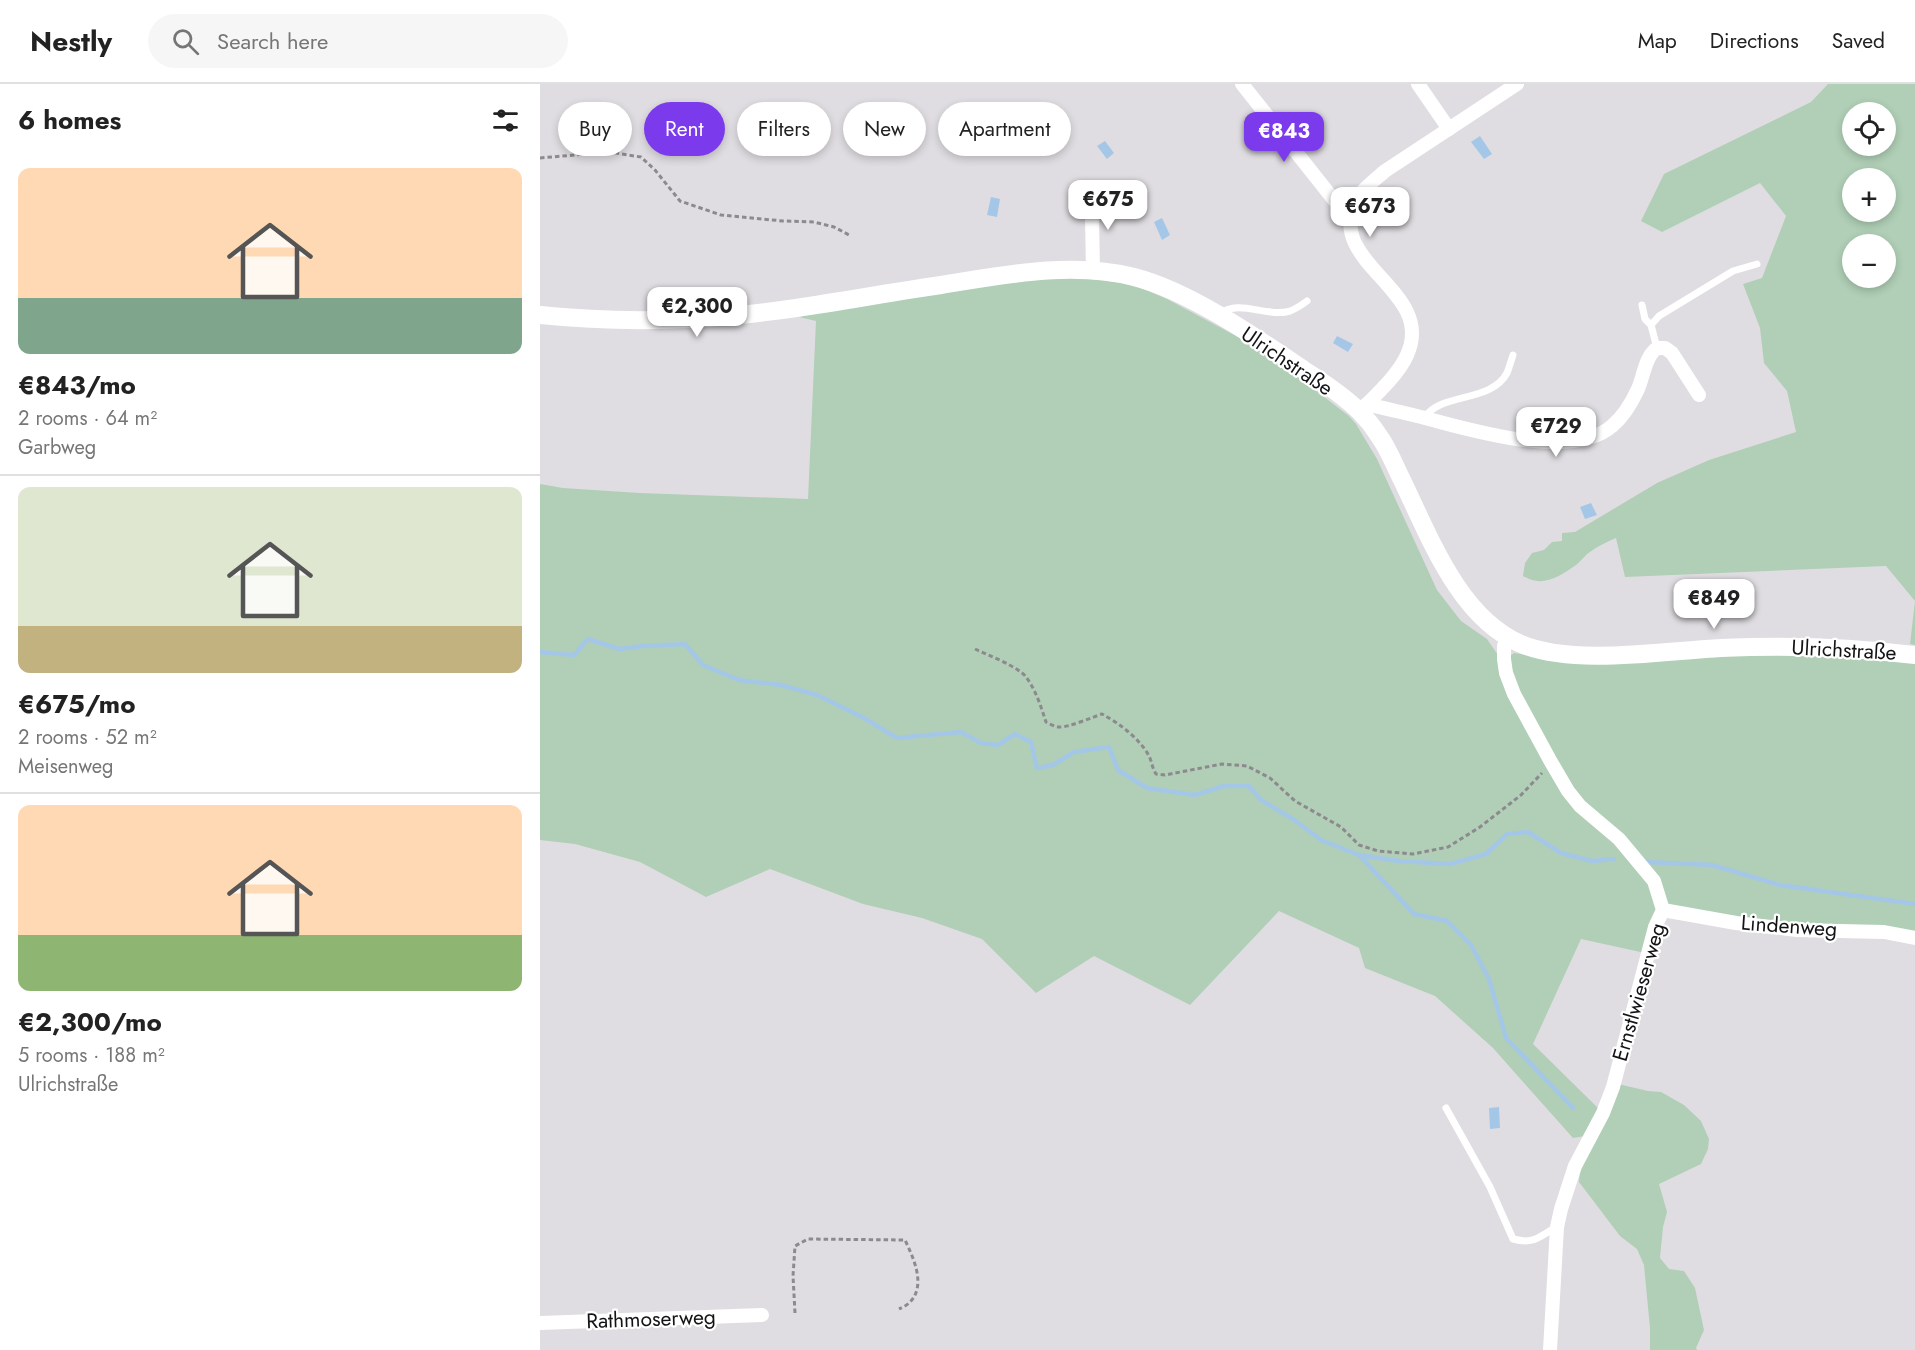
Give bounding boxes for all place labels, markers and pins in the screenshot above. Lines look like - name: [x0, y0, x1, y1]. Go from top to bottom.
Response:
- pin: €843: [1248, 112, 1320, 163]
- pin: €675: [1072, 180, 1144, 231]
- pin: €673: [1334, 187, 1406, 238]
- pin: €2,300: [648, 287, 746, 338]
- pin: €729: [1520, 407, 1592, 458]
- pin: €849: [1678, 579, 1750, 630]

